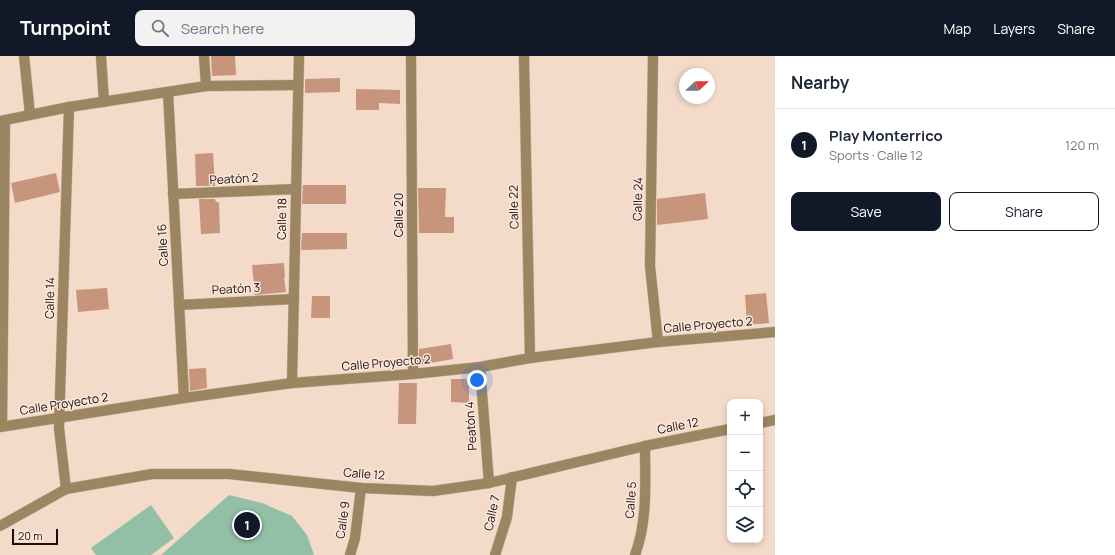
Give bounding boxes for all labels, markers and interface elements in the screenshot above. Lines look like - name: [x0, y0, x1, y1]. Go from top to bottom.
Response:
- search box: [135, 10, 415, 46]
- text: Turnpoint: [20, 15, 111, 41]
- icon: search: [149, 17, 171, 39]
- text: Search here: [181, 18, 264, 39]
- text: Map: [943, 19, 971, 38]
- text: Layers: [993, 19, 1035, 38]
- text: Share: [1057, 19, 1095, 38]
- north arrow: [679, 68, 715, 104]
- text: Nearby: [791, 71, 849, 94]
- text: Play Monterrico: [829, 125, 943, 146]
- text: 1: [801, 136, 807, 154]
- text: 120 m: [1065, 136, 1099, 154]
- text: Sports · Calle 12: [829, 146, 923, 164]
- street label: Peatón 2: [209, 169, 259, 188]
- street label: Calle 24: [629, 177, 646, 221]
- street label: Calle 22: [505, 185, 522, 229]
- button: Save: [791, 192, 941, 231]
- button: Share: [949, 192, 1099, 231]
- street label: Calle 20: [390, 193, 407, 237]
- street label: Calle 18: [273, 198, 290, 240]
- street label: Calle 16: [153, 223, 172, 267]
- street label: Calle 14: [41, 277, 58, 319]
- street label: Peatón 3: [211, 279, 261, 298]
- street label: Calle Proyecto 2: [663, 312, 753, 337]
- street label: Calle Proyecto 2: [341, 350, 431, 375]
- your location: [467, 370, 487, 390]
- street label: Calle Proyecto 2: [19, 388, 109, 419]
- map controls: [727, 399, 763, 543]
- button: +: [727, 399, 763, 435]
- street label: Peatón 4: [460, 401, 481, 451]
- street label: Calle 12: [656, 413, 700, 438]
- button: −: [727, 435, 763, 471]
- street label: Calle 12: [343, 464, 386, 483]
- button: locate: [727, 471, 763, 507]
- street label: Calle 5: [621, 481, 640, 519]
- street label: Calle 7: [479, 493, 504, 532]
- street label: Calle 9: [331, 500, 354, 540]
- button: layers: [727, 507, 763, 543]
- pin: 1: [234, 510, 260, 540]
- scale bar: [12, 527, 58, 546]
- text: 20 m: [18, 528, 43, 543]

